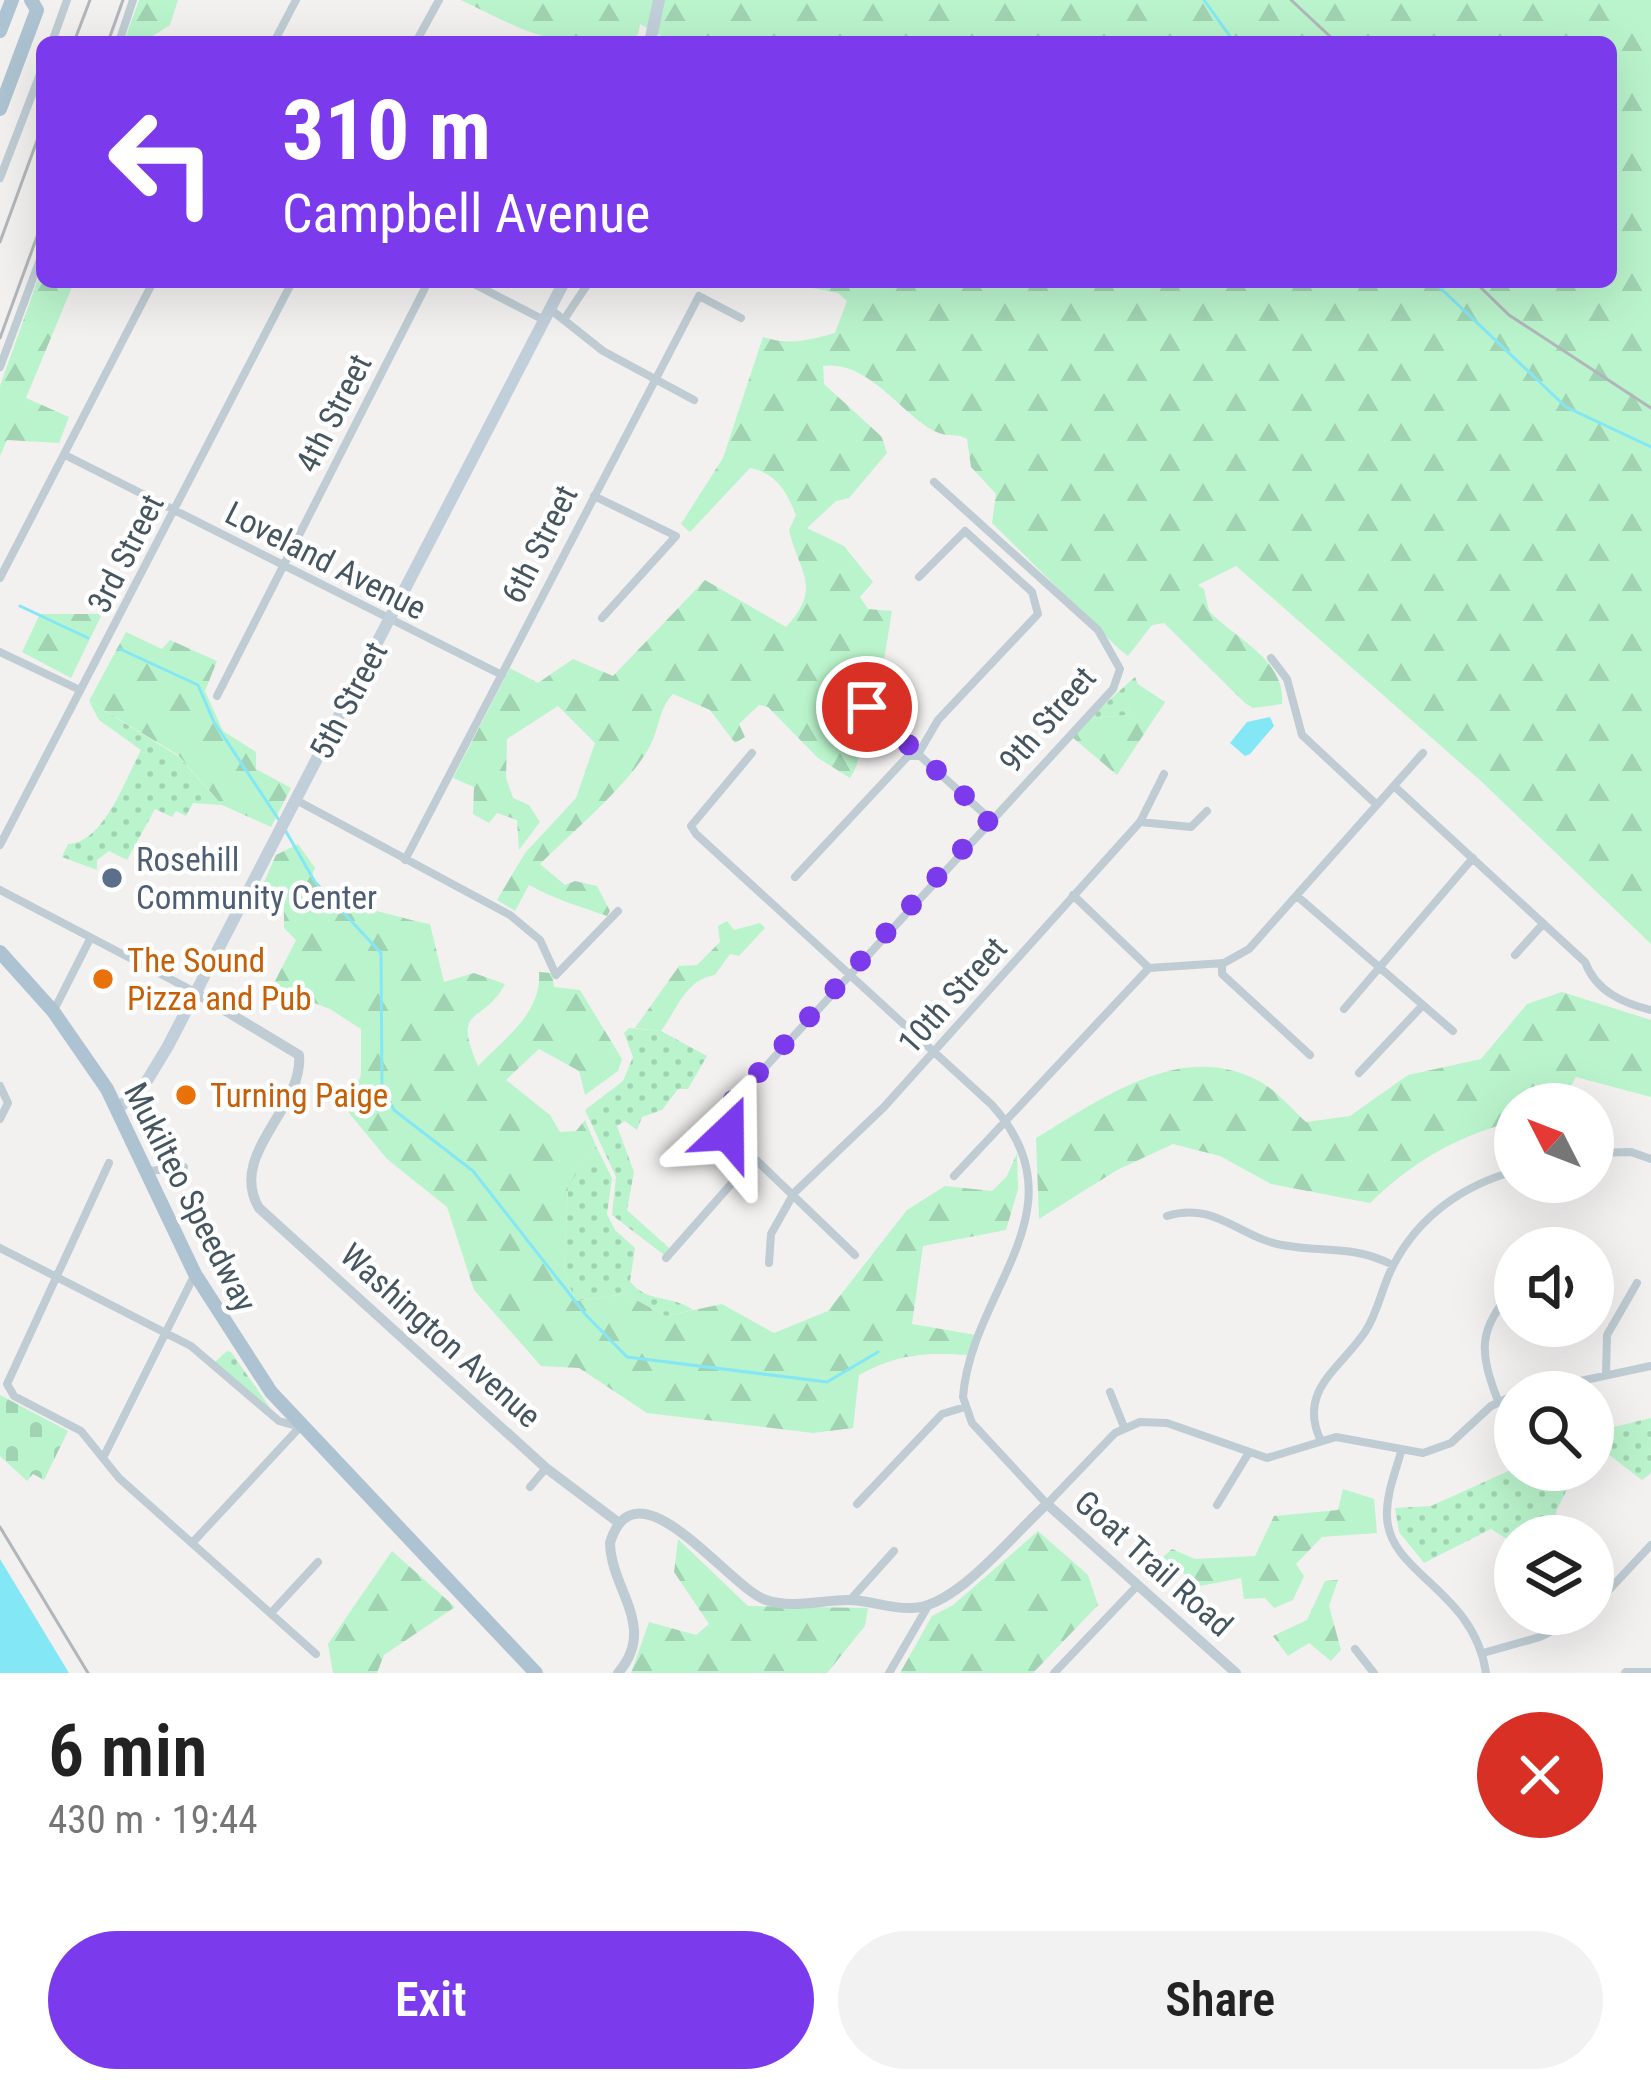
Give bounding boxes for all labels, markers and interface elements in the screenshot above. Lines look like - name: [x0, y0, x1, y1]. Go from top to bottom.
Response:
- text: 310 m: [282, 81, 491, 180]
- icon: left: [84, 84, 240, 240]
- text: Campbell Avenue: [282, 182, 650, 245]
- street label: 4th Street: [287, 348, 380, 479]
- street label: 6th Street: [493, 479, 586, 610]
- street label: 3rd Street: [79, 488, 172, 619]
- street label: Loveland Avenue: [219, 493, 433, 628]
- street label: 5th Street: [301, 635, 395, 765]
- pin: [816, 656, 918, 758]
- street label: 9th Street: [991, 659, 1104, 780]
- icon: arrive: [834, 674, 900, 740]
- place label: Rosehill Community Center: [136, 840, 377, 917]
- marker: Rosehill Community Center: [99, 865, 125, 891]
- street label: 10th Street: [890, 929, 1015, 1062]
- place label: The Sound Pizza and Pub: [127, 941, 311, 1018]
- marker: The Sound Pizza and Pub: [90, 966, 116, 992]
- position arrow: [665, 1070, 791, 1196]
- street label: Mukilteo Speedway: [116, 1076, 265, 1318]
- place label: Turning Paige: [210, 1076, 388, 1115]
- marker: Turning Paige: [173, 1082, 199, 1108]
- north arrow: [1494, 1083, 1614, 1203]
- map controls: [1494, 1083, 1614, 1635]
- button: sound: [1494, 1227, 1614, 1347]
- street label: Washington Avenue: [333, 1235, 549, 1435]
- button: search: [1494, 1371, 1614, 1491]
- street label: Goat Trail Road: [1067, 1482, 1241, 1644]
- button: layers: [1494, 1515, 1614, 1635]
- text: 6 min: [48, 1709, 207, 1794]
- button: close: [1477, 1712, 1603, 1838]
- text: 430 m · 19:44: [48, 1797, 258, 1843]
- button: Exit: [48, 1931, 814, 2069]
- button: Share: [838, 1931, 1603, 2069]

